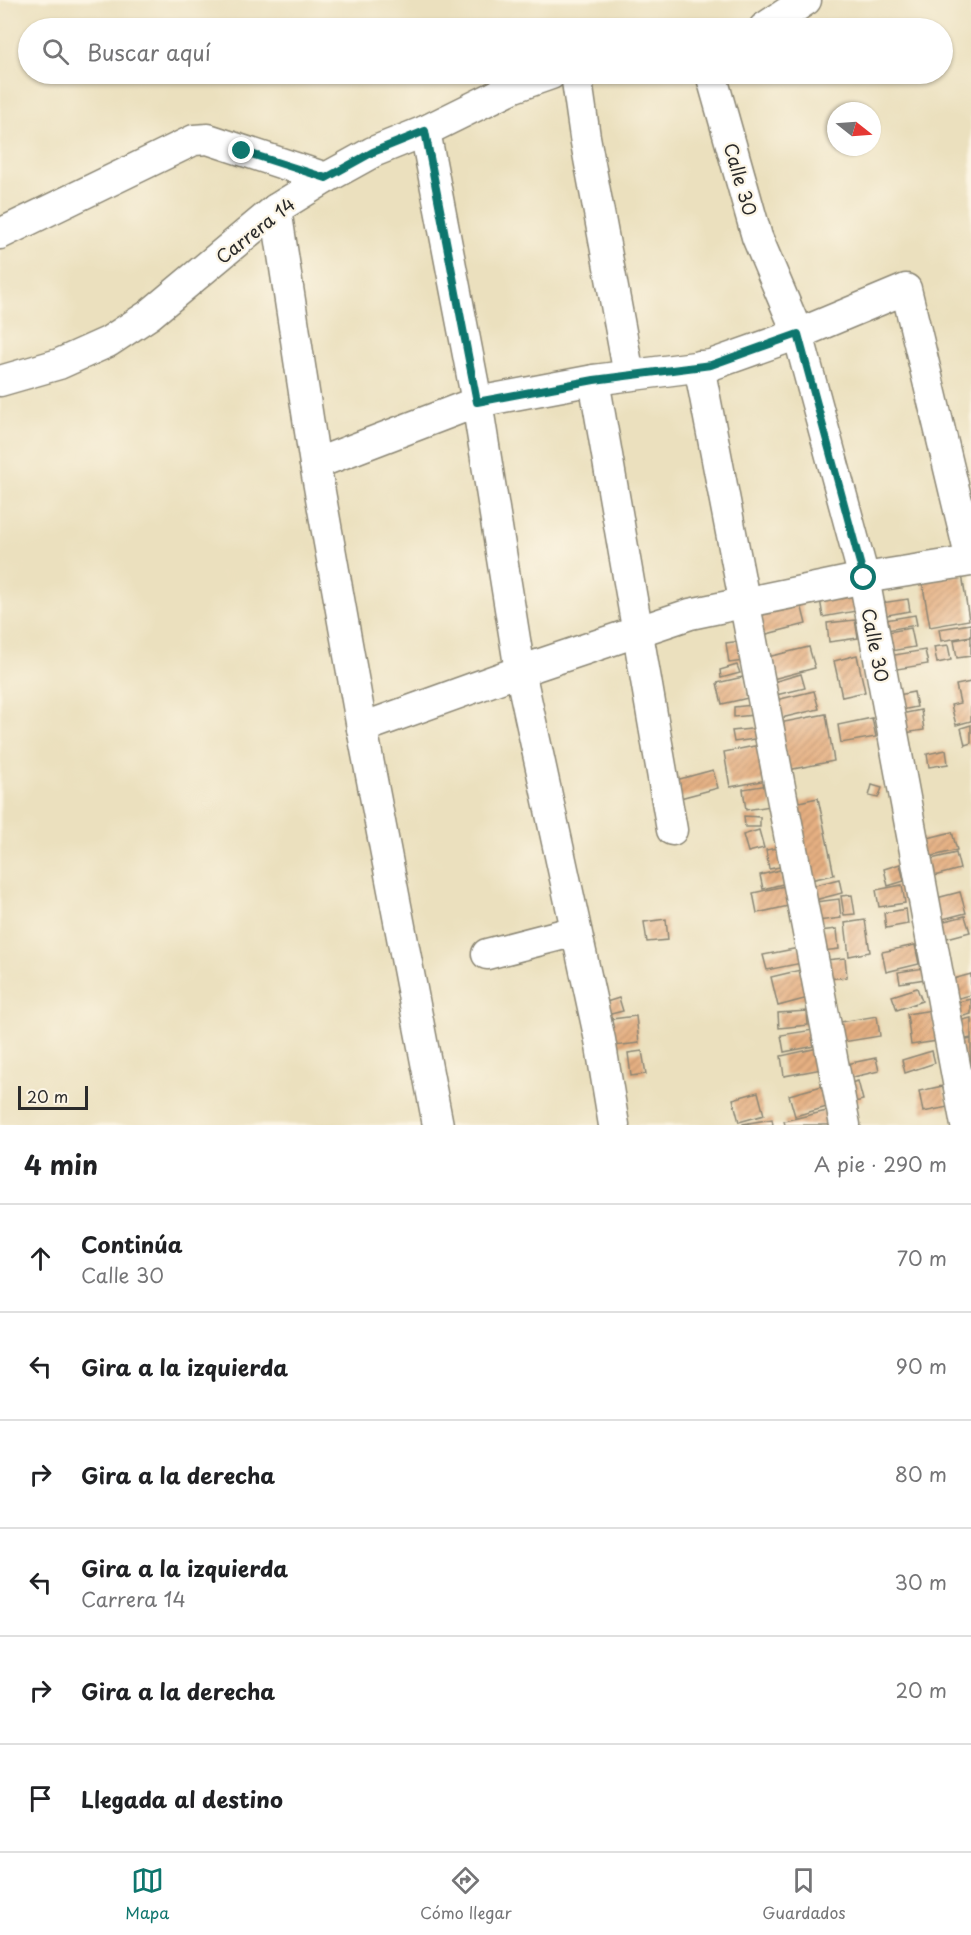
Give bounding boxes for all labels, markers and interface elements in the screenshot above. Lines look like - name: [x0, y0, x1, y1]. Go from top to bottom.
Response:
- search box: [18, 18, 953, 84]
- icon: search: [39, 35, 72, 68]
- text: Buscar aquí: [87, 35, 211, 68]
- north arrow: [827, 102, 881, 156]
- route end: [228, 137, 254, 163]
- street label: Calle 30: [718, 139, 764, 219]
- street label: Carrera 14: [210, 190, 300, 270]
- route start: [850, 564, 876, 590]
- street label: Calle 30: [856, 606, 896, 684]
- scale bar: [18, 1083, 88, 1110]
- text: 20 m: [27, 1084, 68, 1108]
- text: 4 min: [24, 1145, 98, 1184]
- text: A pie · 290 m: [814, 1149, 947, 1179]
- text: Continúa: [81, 1227, 183, 1260]
- icon: ahead: [24, 1242, 57, 1275]
- text: 70 m: [897, 1243, 947, 1273]
- text: Calle 30: [81, 1260, 164, 1290]
- icon: left: [24, 1350, 57, 1383]
- text: Gira a la izquierda: [81, 1350, 288, 1383]
- text: 90 m: [896, 1351, 947, 1381]
- icon: right: [24, 1458, 57, 1491]
- text: Gira a la derecha: [81, 1458, 275, 1491]
- text: 80 m: [895, 1459, 947, 1489]
- text: Gira a la izquierda: [81, 1551, 288, 1584]
- icon: left: [24, 1566, 57, 1599]
- text: 30 m: [894, 1567, 947, 1597]
- text: Carrera 14: [81, 1584, 186, 1614]
- icon: right: [24, 1674, 57, 1707]
- text: Gira a la derecha: [81, 1674, 275, 1707]
- text: 20 m: [895, 1675, 947, 1705]
- icon: arrive: [24, 1782, 57, 1815]
- text: Llegada al destino: [81, 1782, 283, 1815]
- tab: Mapa: [125, 1864, 169, 1924]
- tab: Cómo llegar: [420, 1864, 512, 1924]
- tab: Guardados: [762, 1864, 846, 1924]

